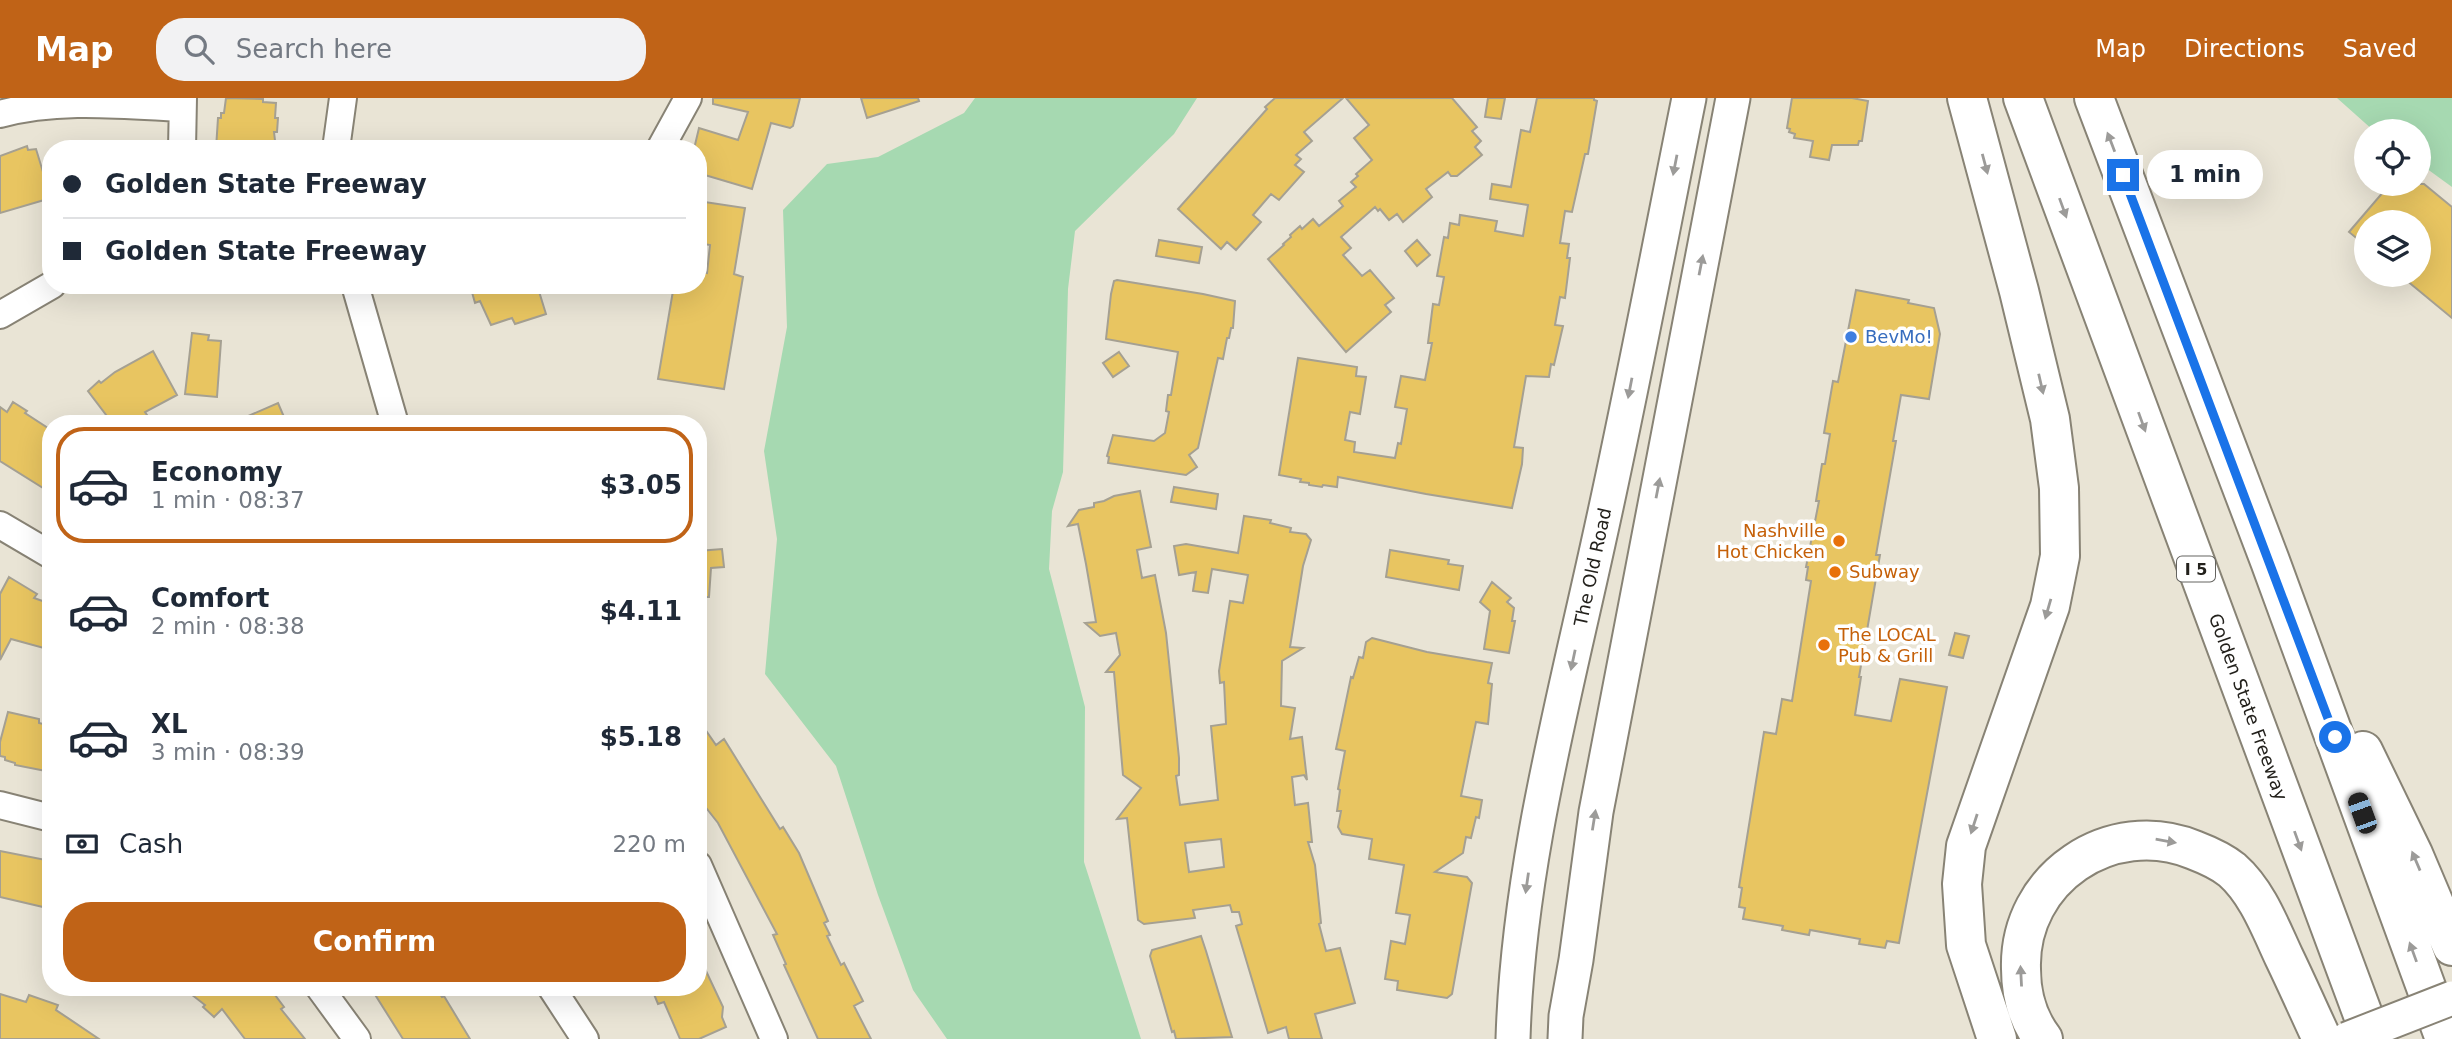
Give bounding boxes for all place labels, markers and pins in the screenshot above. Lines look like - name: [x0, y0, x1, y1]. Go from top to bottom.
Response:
- place label: BevMo!: [1865, 326, 1933, 347]
- marker: BevMo!: [1843, 329, 1859, 345]
- place label: Nashville Hot Chicken: [1717, 520, 1825, 562]
- marker: Nashville Hot Chicken: [1831, 533, 1847, 549]
- place label: Subway: [1849, 561, 1920, 582]
- marker: Subway: [1827, 564, 1843, 580]
- place label: The LOCAL Pub & Grill: [1837, 624, 1936, 666]
- marker: The LOCAL Pub & Grill: [1816, 637, 1832, 653]

